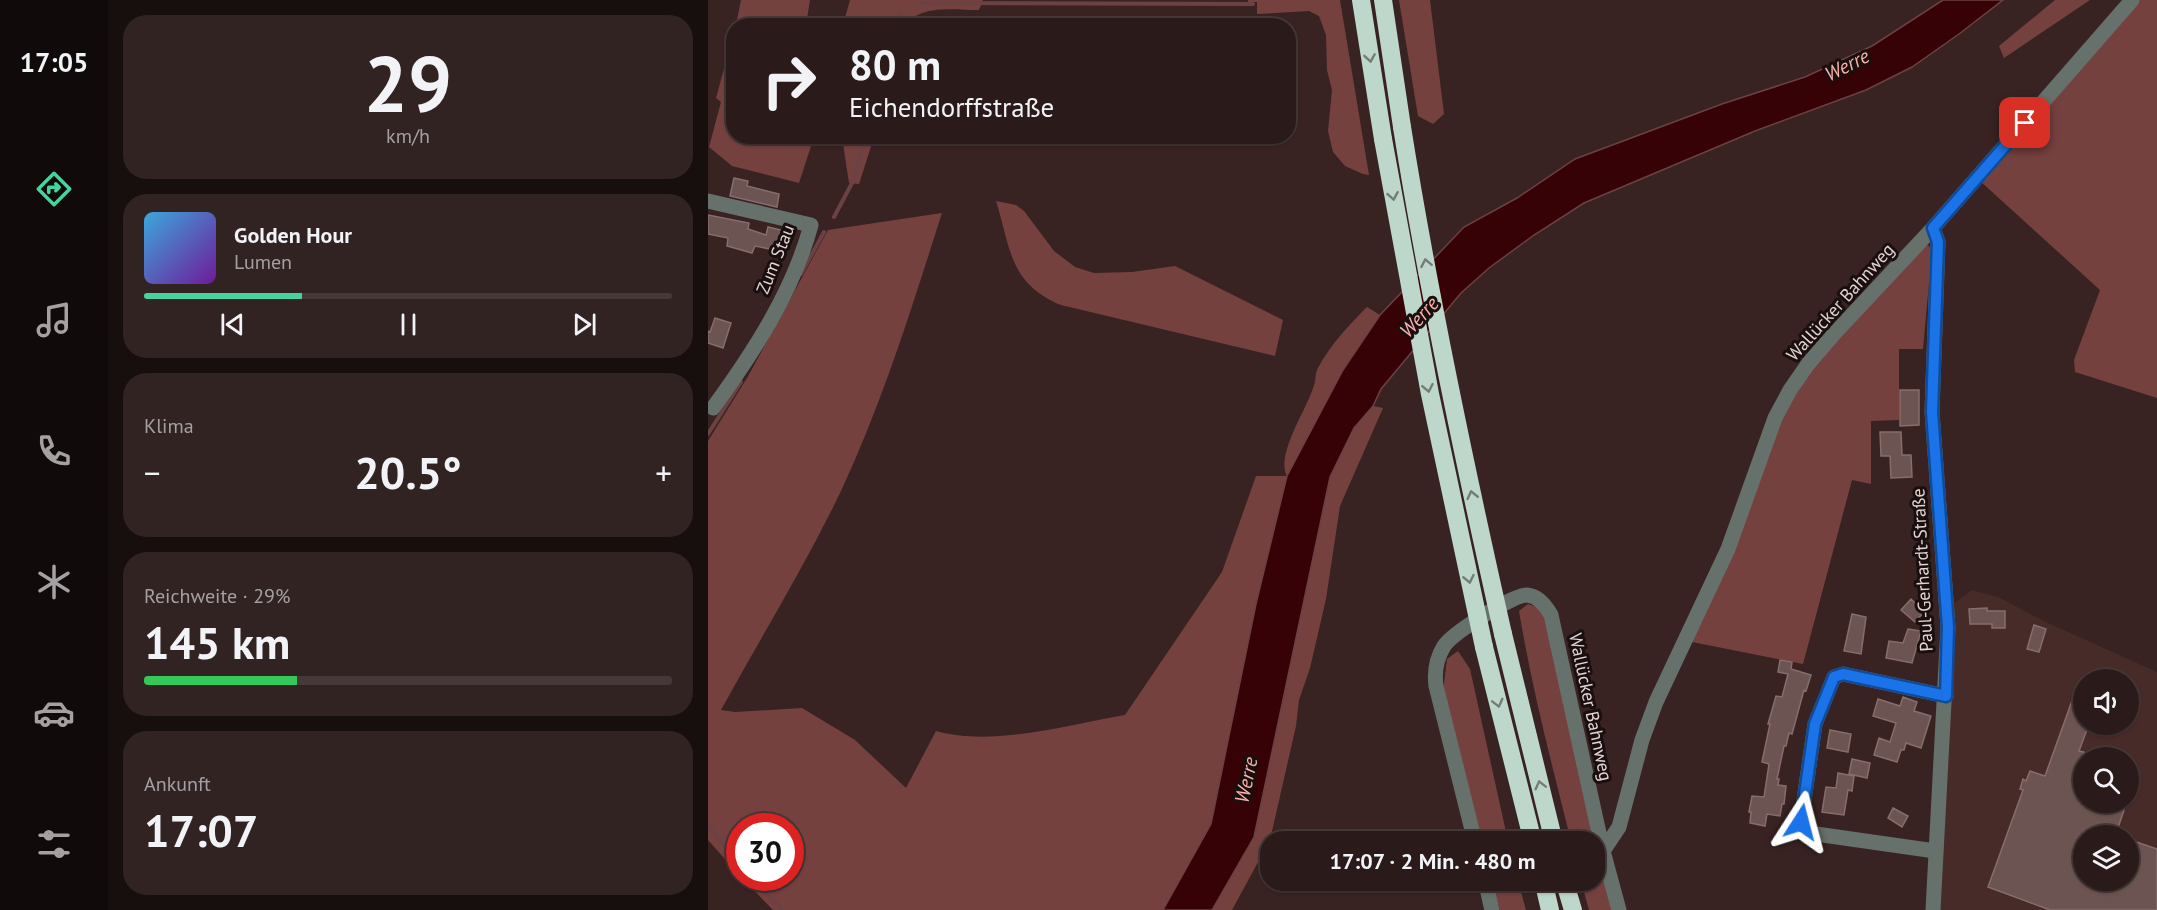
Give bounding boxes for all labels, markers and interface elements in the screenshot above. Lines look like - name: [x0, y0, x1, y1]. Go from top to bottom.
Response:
- text: 29: [364, 33, 452, 134]
- text: 80 m: [849, 37, 941, 92]
- icon: right: [750, 42, 828, 120]
- water label: Werre: [1820, 42, 1874, 87]
- text: 17:05: [20, 45, 88, 79]
- one-way arrow: [1363, 52, 1376, 62]
- text: Eichendorffstraße: [849, 90, 1054, 124]
- pin: [1999, 97, 2050, 148]
- icon: arrive: [2008, 106, 2041, 139]
- text: km/h: [386, 123, 430, 149]
- icon: directions: [33, 168, 75, 210]
- one-way arrow: [1386, 191, 1399, 201]
- text: Golden Hour: [234, 221, 352, 249]
- street label: Zum Stau: [751, 221, 799, 297]
- street label: Wallücker Bahnweg: [1781, 238, 1899, 366]
- text: Lumen: [234, 249, 292, 275]
- one-way arrow: [1420, 258, 1433, 268]
- water label: Werre: [1394, 290, 1445, 343]
- icon: music: [33, 299, 75, 341]
- icon: previous: [216, 308, 249, 341]
- icon: pause: [392, 308, 425, 341]
- icon: next: [568, 308, 601, 341]
- one-way arrow: [1421, 383, 1434, 393]
- text: Klima: [144, 413, 194, 439]
- icon: phone: [33, 430, 75, 472]
- text: 20.5°: [354, 443, 462, 501]
- text: −: [144, 451, 161, 494]
- text: +: [655, 451, 672, 494]
- street label: Paul-Gerhardt-Straße: [1906, 488, 1938, 652]
- one-way arrow: [1466, 490, 1479, 500]
- icon: climate: [33, 561, 75, 603]
- one-way arrow: [1462, 574, 1475, 584]
- text: Reichweite · 29%: [144, 583, 290, 609]
- text: 145 km: [144, 613, 290, 671]
- street label: Wallücker Bahnweg: [1564, 631, 1618, 783]
- map controls: [2073, 669, 2139, 891]
- button: sound: [2073, 669, 2139, 735]
- icon: car: [33, 692, 75, 734]
- one-way arrow: [1491, 698, 1504, 708]
- button: search: [2073, 747, 2139, 813]
- water label: Werre: [1228, 754, 1264, 806]
- text: Ankunft: [144, 771, 211, 797]
- one-way arrow: [1535, 780, 1548, 790]
- position arrow: [1769, 790, 1833, 854]
- text: 17:07: [144, 801, 258, 859]
- speed limit sign: 30: [726, 813, 804, 891]
- icon: filters: [33, 823, 75, 865]
- button: layers: [2073, 825, 2139, 891]
- text: 17:07 · 2 Min. · 480 m: [1329, 847, 1536, 875]

